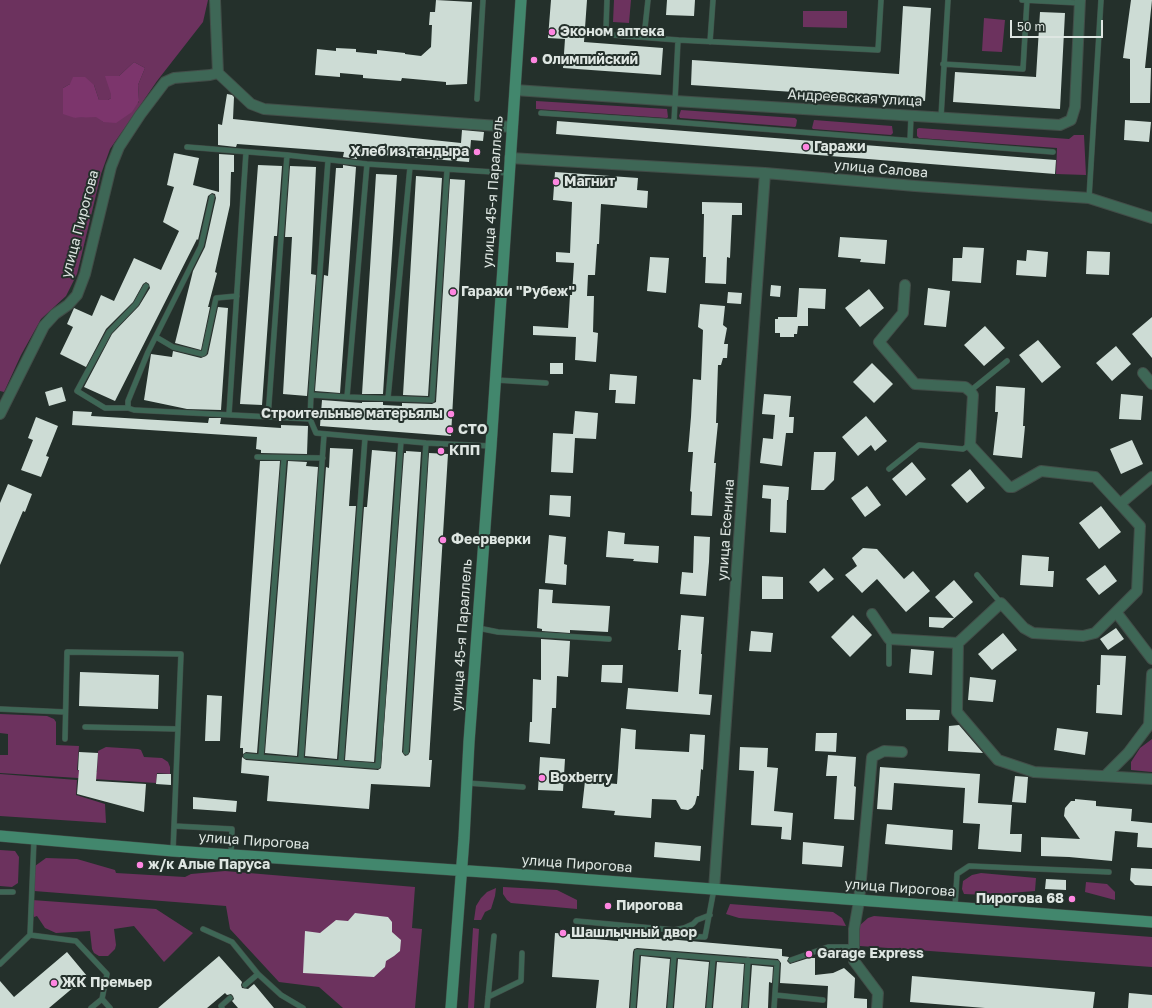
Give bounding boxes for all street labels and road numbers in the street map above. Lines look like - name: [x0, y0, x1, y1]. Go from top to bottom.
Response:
- street label: Андреевская улица: [787, 86, 923, 110]
- street label: улица 45-я Параллель: [479, 115, 507, 269]
- street label: улица Салова: [833, 157, 929, 181]
- street label: улица Пирогова: [58, 168, 102, 280]
- street label: улица Есенина: [714, 478, 738, 582]
- street label: улица 45-я Параллель: [448, 558, 476, 712]
- street label: улица Пирогова: [198, 829, 310, 853]
- street label: улица Пирогова: [521, 852, 633, 876]
- street label: улица Пирогова: [844, 876, 956, 900]

